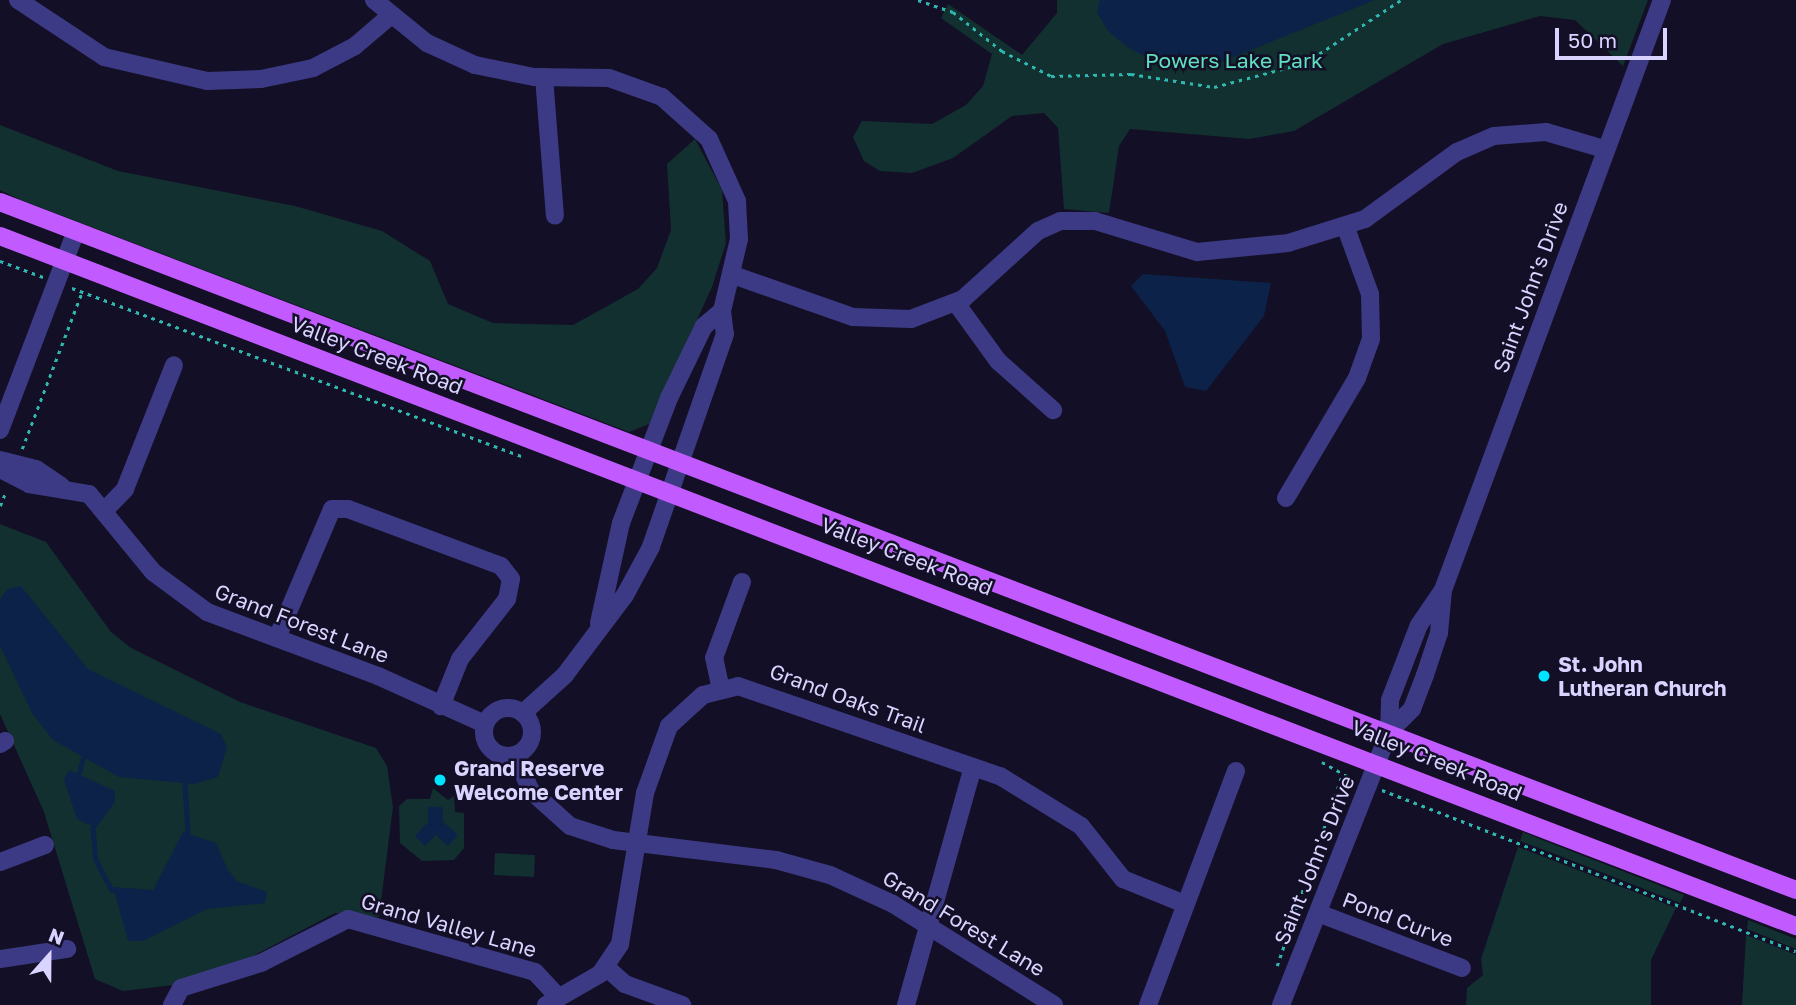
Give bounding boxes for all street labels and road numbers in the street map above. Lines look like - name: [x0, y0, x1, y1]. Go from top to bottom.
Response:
- street label: Saint John's Drive: [1487, 198, 1573, 376]
- street label: Valley Creek Road: [288, 311, 466, 399]
- street label: Valley Creek Road: [818, 512, 996, 600]
- street label: Grand Forest Lane: [211, 578, 393, 668]
- street label: Grand Oaks Trail: [766, 658, 930, 738]
- street label: Valley Creek Road: [1348, 714, 1526, 806]
- street label: Saint John's Drive: [1269, 772, 1359, 948]
- street label: Grand Forest Lane: [878, 865, 1050, 981]
- street label: Pond Curve: [1339, 886, 1457, 952]
- street label: Grand Valley Lane: [358, 888, 540, 962]

